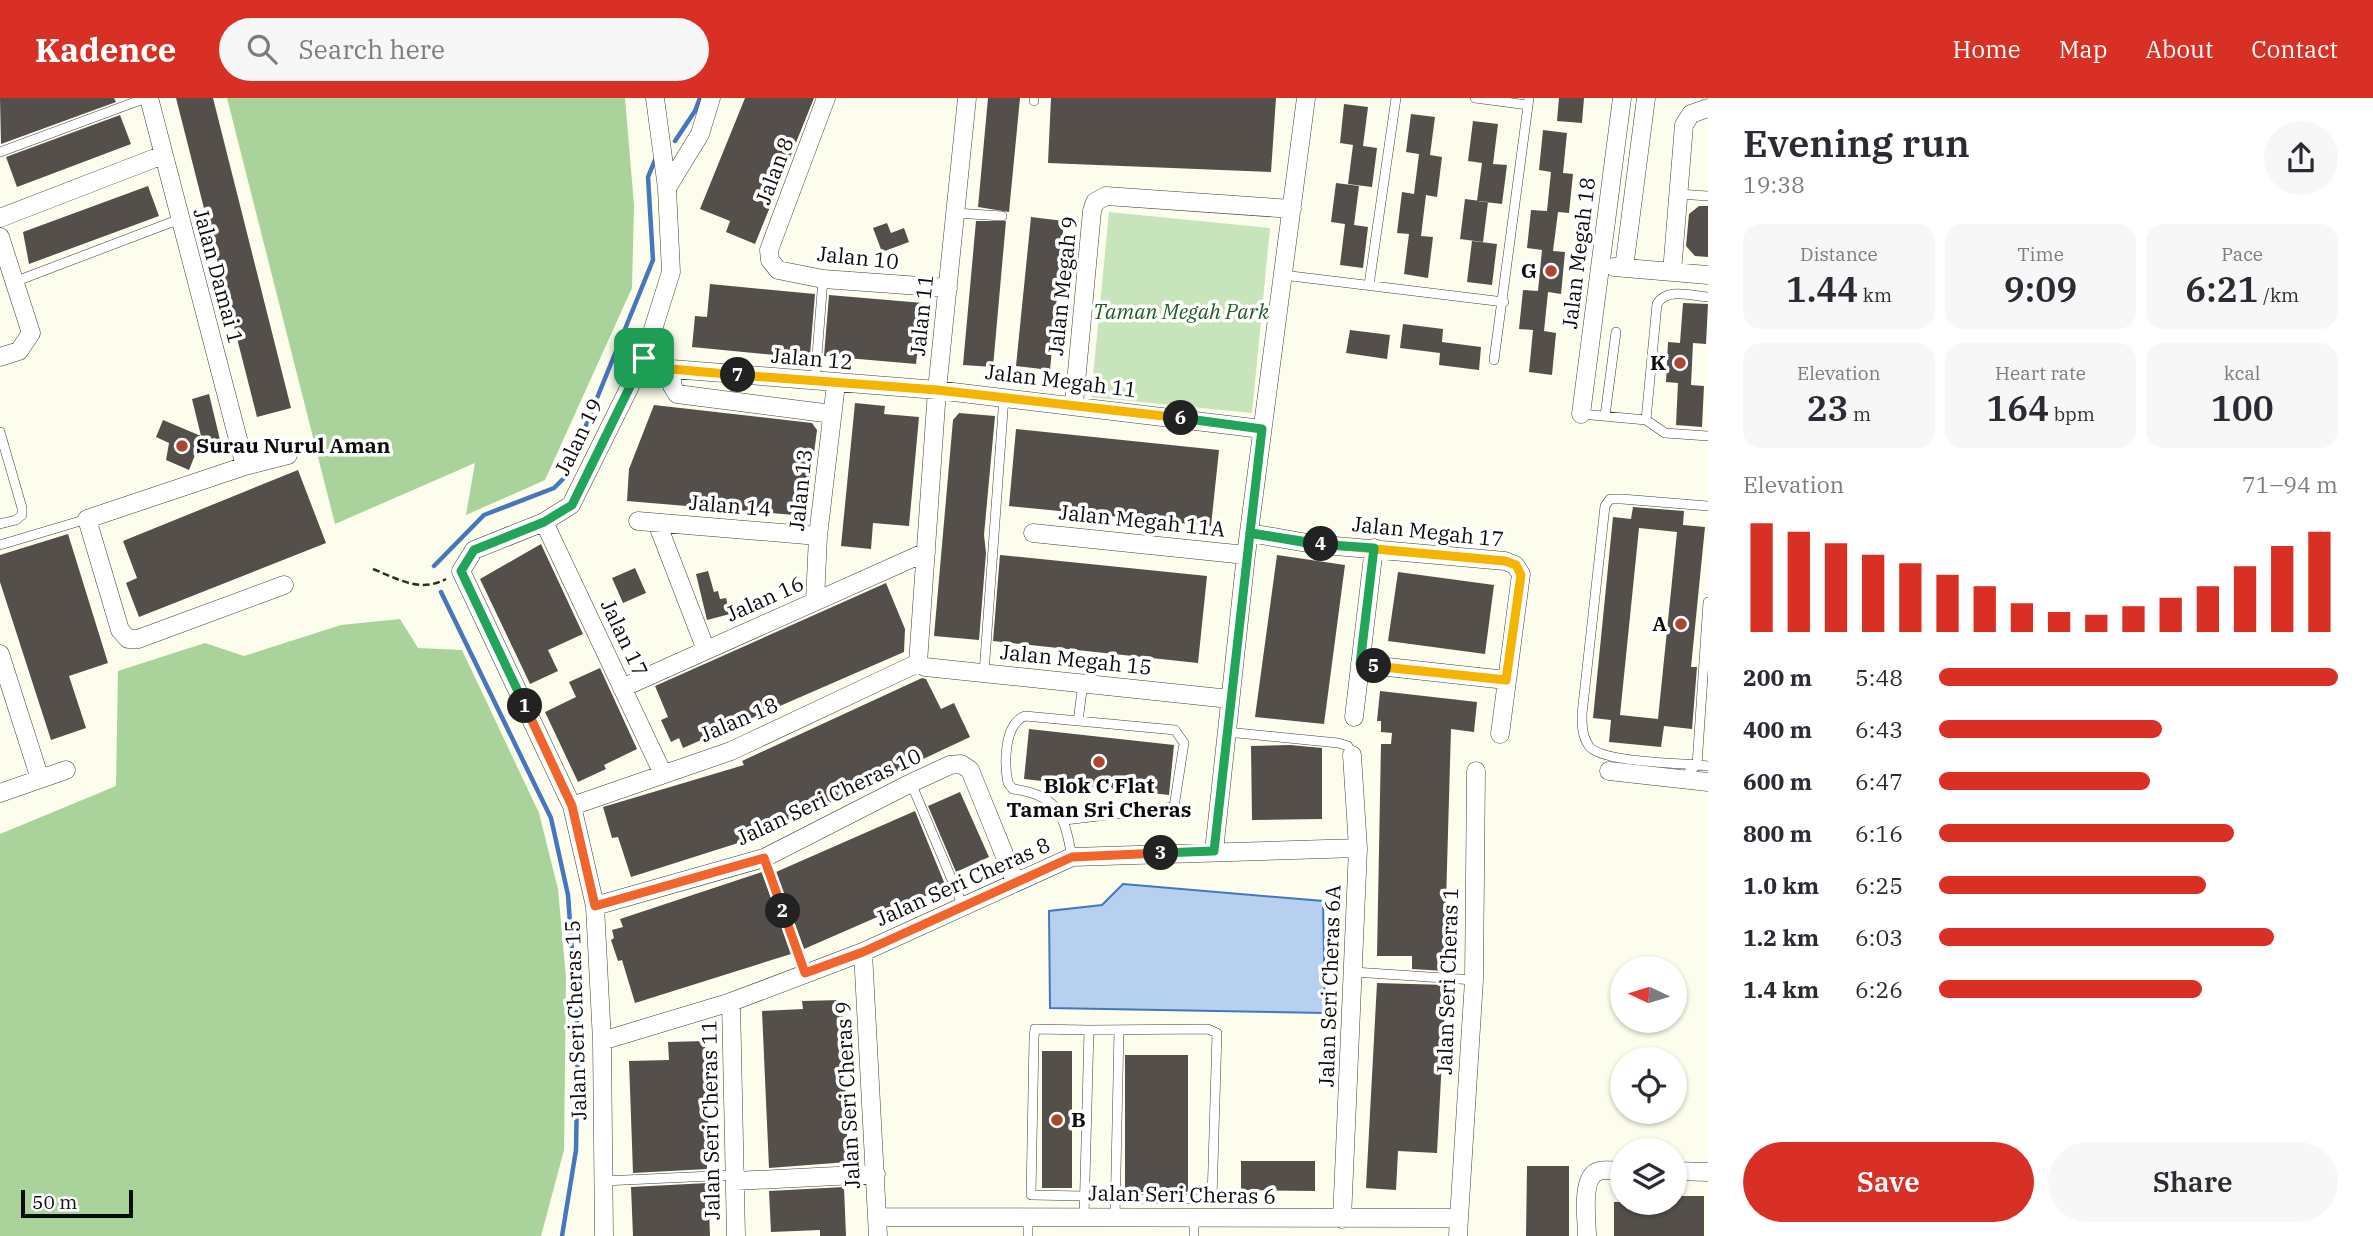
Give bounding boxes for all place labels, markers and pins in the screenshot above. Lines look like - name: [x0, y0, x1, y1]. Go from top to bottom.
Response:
- place label: G: [1521, 256, 1537, 284]
- marker: G: [1543, 263, 1559, 279]
- pin: [614, 328, 674, 388]
- place label: K: [1650, 348, 1666, 376]
- marker: K: [1672, 355, 1688, 371]
- pin: 7: [720, 358, 756, 392]
- pin: 6: [1164, 400, 1198, 436]
- place label: Surau Nurul Aman: [196, 431, 391, 459]
- marker: Surau Nurul Aman: [174, 438, 190, 454]
- pin: 4: [1304, 526, 1338, 562]
- place label: A: [1652, 609, 1667, 637]
- marker: A: [1673, 616, 1689, 632]
- pin: 5: [1356, 648, 1392, 684]
- pin: 1: [508, 688, 542, 724]
- marker: Blok C Flat Taman Sri Cheras: [1091, 754, 1107, 770]
- place label: Blok C Flat Taman Sri Cheras: [1006, 771, 1192, 823]
- pin: 3: [1144, 836, 1178, 870]
- pin: 2: [766, 894, 800, 928]
- place label: B: [1071, 1105, 1086, 1133]
- marker: B: [1049, 1112, 1065, 1128]

